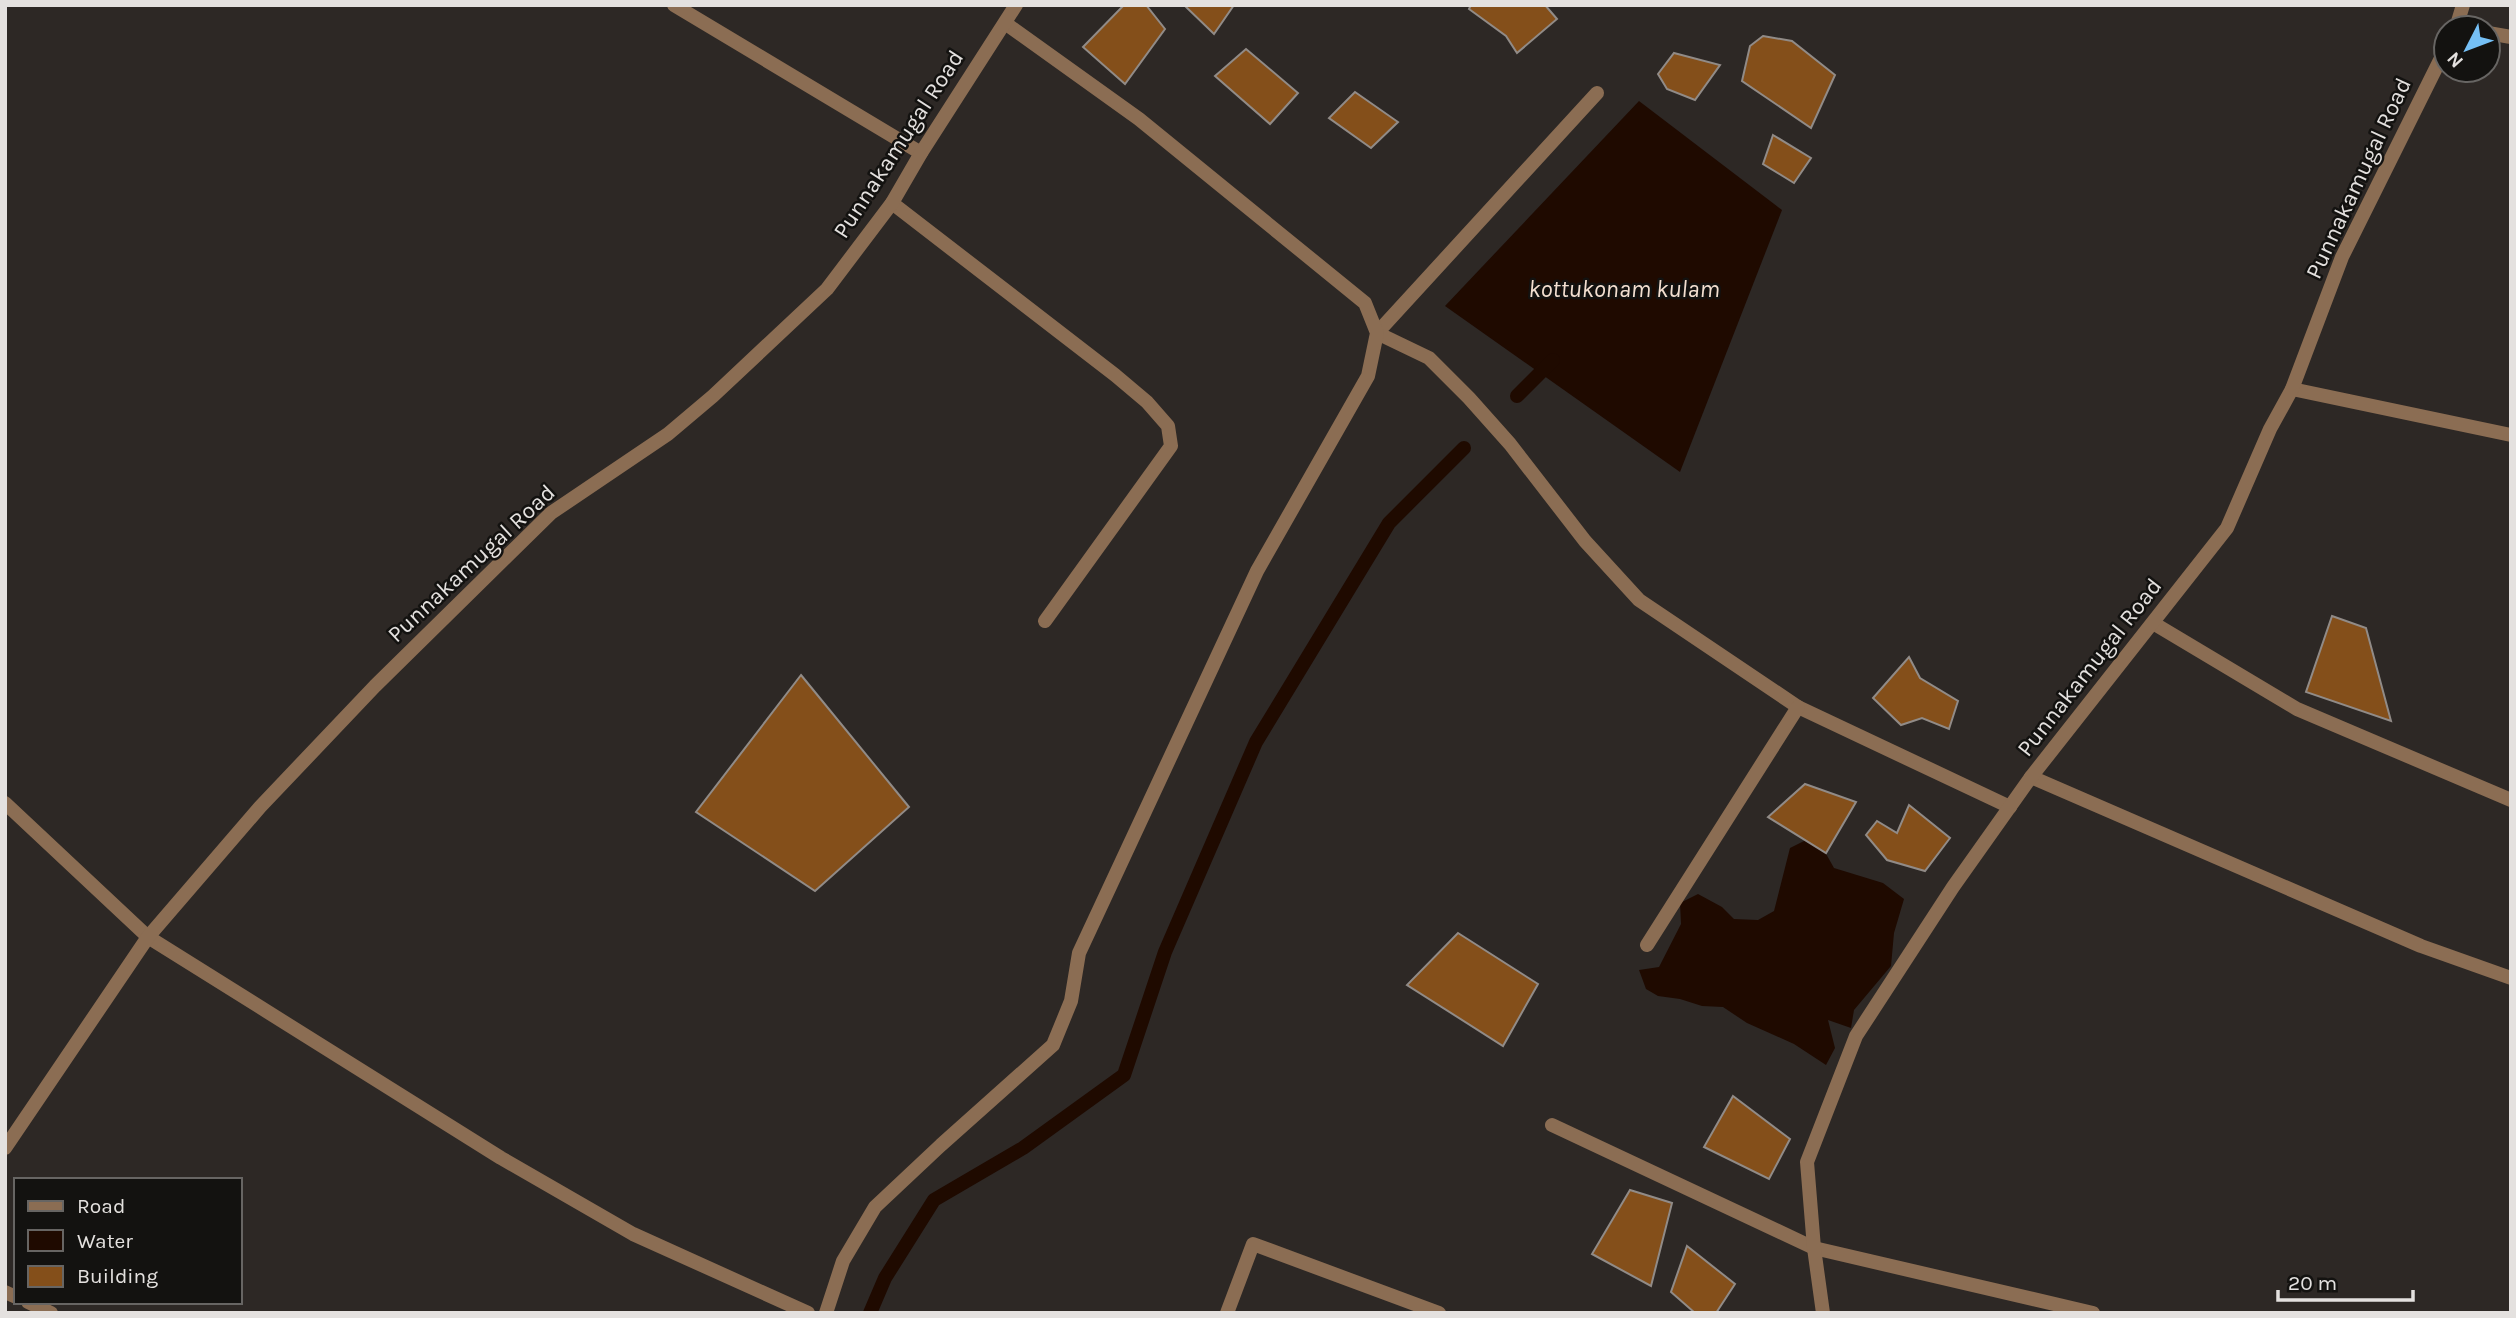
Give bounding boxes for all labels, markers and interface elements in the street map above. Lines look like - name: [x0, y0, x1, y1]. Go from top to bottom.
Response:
- north arrow: [2432, 14, 2502, 84]
- street label: Punnakamugal Road: [828, 45, 969, 243]
- text: N: [2442, 47, 2468, 72]
- street label: Punnakamugal Road: [2300, 73, 2417, 283]
- water label: kottukonam kulam: [1528, 275, 1720, 303]
- street label: Punnakamugal Road: [382, 479, 560, 648]
- street label: Punnakamugal Road: [2011, 573, 2167, 762]
- legend: [14, 1178, 242, 1304]
- text: Road: [77, 1194, 125, 1218]
- text: Water: [77, 1229, 133, 1253]
- scale bar: [2278, 1258, 2413, 1302]
- text: Building: [77, 1264, 158, 1288]
- text: 20 m: [2288, 1271, 2337, 1295]

